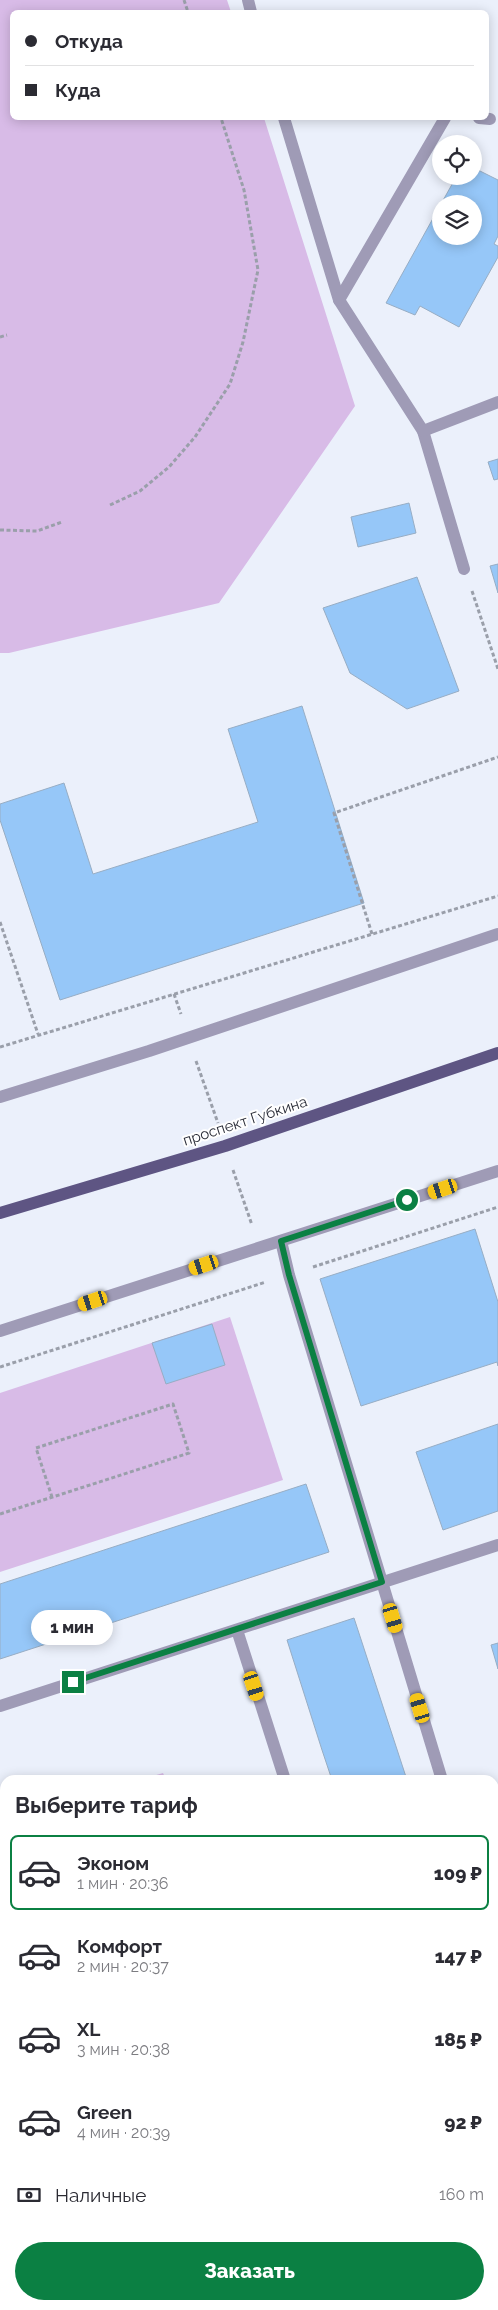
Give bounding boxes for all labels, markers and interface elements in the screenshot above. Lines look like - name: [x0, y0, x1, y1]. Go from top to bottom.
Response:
- text: Откуда: [55, 30, 123, 52]
- text: Куда: [55, 79, 101, 101]
- map controls: [432, 135, 482, 245]
- button: locate: [432, 135, 482, 185]
- button: layers: [432, 195, 482, 245]
- street label: проспект Губкина: [181, 1092, 309, 1150]
- car: [426, 1177, 459, 1201]
- route start: [396, 1189, 418, 1211]
- car: [187, 1253, 220, 1277]
- car: [76, 1289, 109, 1313]
- car: [381, 1601, 404, 1635]
- callout: 1 мин: [32, 1610, 114, 1644]
- text: 1 мин: [50, 1618, 94, 1637]
- car: [242, 1669, 265, 1703]
- route end: [62, 1671, 84, 1693]
- car: [408, 1691, 431, 1725]
- text: Выберите тариф: [15, 1792, 198, 1818]
- icon: car: [17, 1850, 62, 1895]
- text: Эконом: [77, 1852, 149, 1874]
- text: 109 ₽: [434, 1862, 482, 1884]
- text: 1 мин · 20:36: [77, 1874, 169, 1893]
- icon: car: [17, 1933, 62, 1978]
- text: Комфорт: [77, 1935, 162, 1957]
- text: 147 ₽: [435, 1945, 482, 1967]
- text: 2 мин · 20:37: [77, 1957, 169, 1976]
- icon: car: [17, 2016, 62, 2061]
- text: XL: [77, 2018, 100, 2040]
- text: 185 ₽: [434, 2028, 482, 2050]
- text: 3 мин · 20:38: [77, 2040, 170, 2059]
- icon: car: [17, 2099, 62, 2144]
- text: Green: [77, 2101, 132, 2123]
- text: 92 ₽: [444, 2111, 482, 2133]
- text: 4 мин · 20:39: [77, 2123, 170, 2142]
- icon: cash: [15, 2181, 43, 2209]
- text: Наличные: [55, 2184, 146, 2206]
- text: 160 m: [439, 2185, 484, 2204]
- button: Заказать: [15, 2242, 484, 2300]

